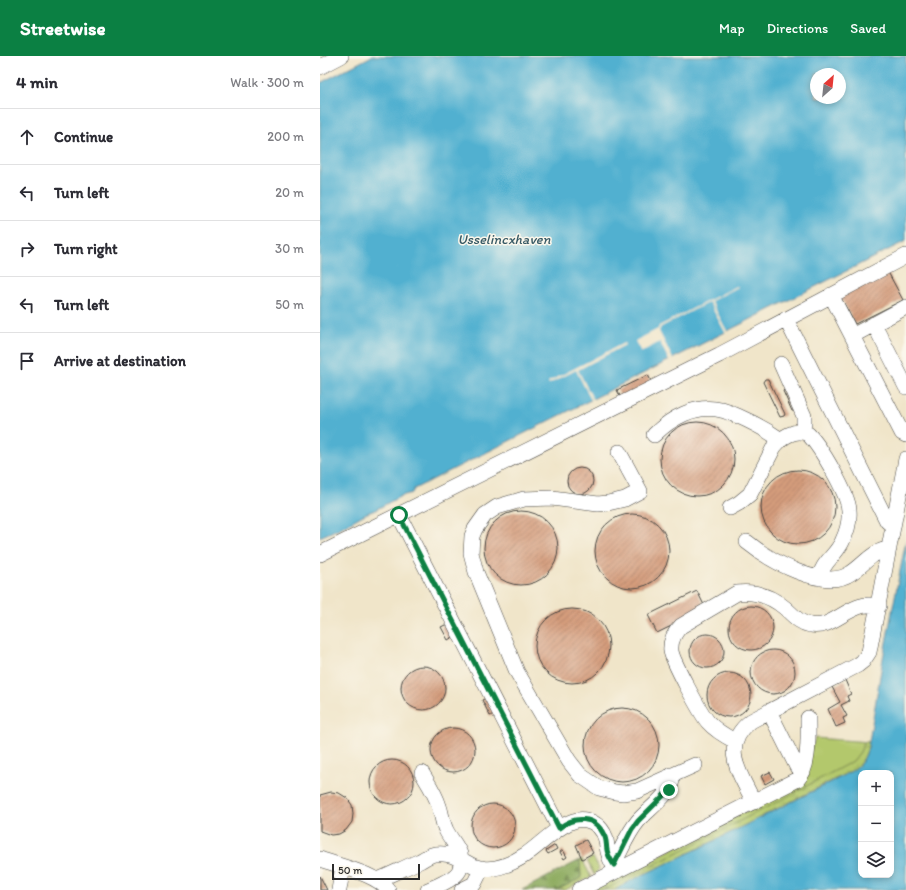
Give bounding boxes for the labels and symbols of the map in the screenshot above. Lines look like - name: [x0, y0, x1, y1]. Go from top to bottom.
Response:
- north arrow: [810, 68, 846, 104]
- water label: Usselincxhaven: [458, 231, 552, 248]
- route start: [390, 506, 408, 524]
- route end: [660, 781, 678, 799]
- scale bar: [332, 862, 420, 881]

